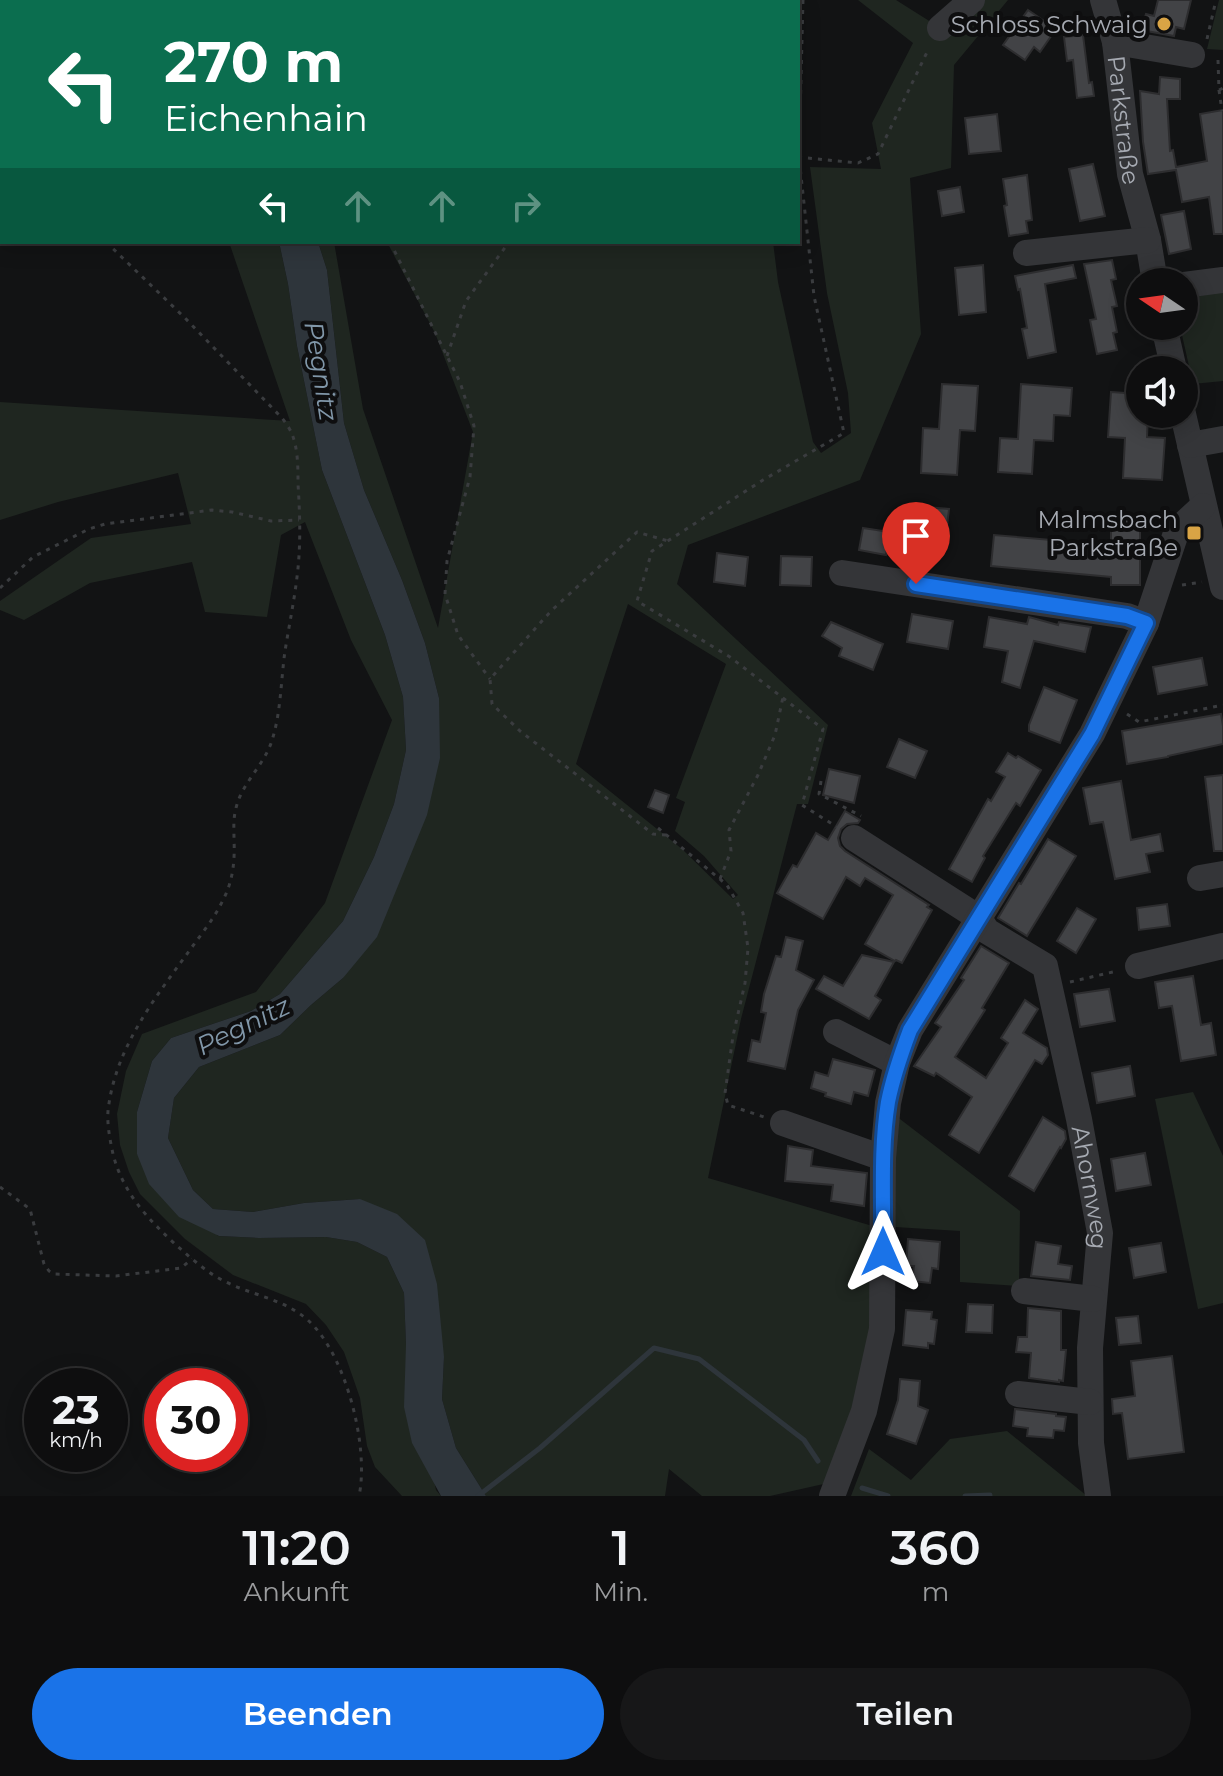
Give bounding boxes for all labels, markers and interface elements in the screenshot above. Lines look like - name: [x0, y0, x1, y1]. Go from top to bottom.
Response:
- place label: Schloss Schwaig: [951, 10, 1148, 39]
- marker: Schloss Schwaig: [1155, 15, 1173, 33]
- text: 270 m: [164, 28, 343, 96]
- icon: left: [32, 32, 136, 136]
- street label: Parkstraße: [1102, 54, 1147, 188]
- text: Eichenhain: [164, 96, 368, 140]
- icon: left: [252, 184, 296, 228]
- icon: ahead: [336, 184, 380, 228]
- icon: ahead: [420, 184, 464, 228]
- icon: right: [504, 184, 548, 228]
- north arrow: [1126, 268, 1198, 340]
- map controls: [1126, 268, 1198, 428]
- water label: Pegnitz: [297, 319, 345, 424]
- button: sound: [1126, 356, 1198, 428]
- pin: [882, 502, 950, 584]
- place label: Malmsbach Parkstraße: [1037, 505, 1178, 562]
- icon: arrive: [894, 514, 938, 558]
- marker: Malmsbach Parkstraße: [1185, 524, 1203, 542]
- water label: Pegnitz: [191, 989, 296, 1062]
- street label: Ahornweg: [1066, 1123, 1114, 1251]
- position arrow: [841, 1210, 925, 1294]
- speed limit sign: 30: [144, 1368, 248, 1472]
- text: 23: [52, 1385, 100, 1434]
- text: km/h: [49, 1428, 103, 1452]
- text: 11:20: [242, 1519, 351, 1577]
- text: 1: [611, 1519, 630, 1577]
- text: 360: [890, 1519, 981, 1577]
- text: Ankunft: [244, 1576, 350, 1608]
- text: Min.: [593, 1576, 648, 1608]
- text: m: [922, 1576, 949, 1608]
- button: Beenden: [32, 1668, 604, 1760]
- button: Teilen: [620, 1668, 1191, 1760]

